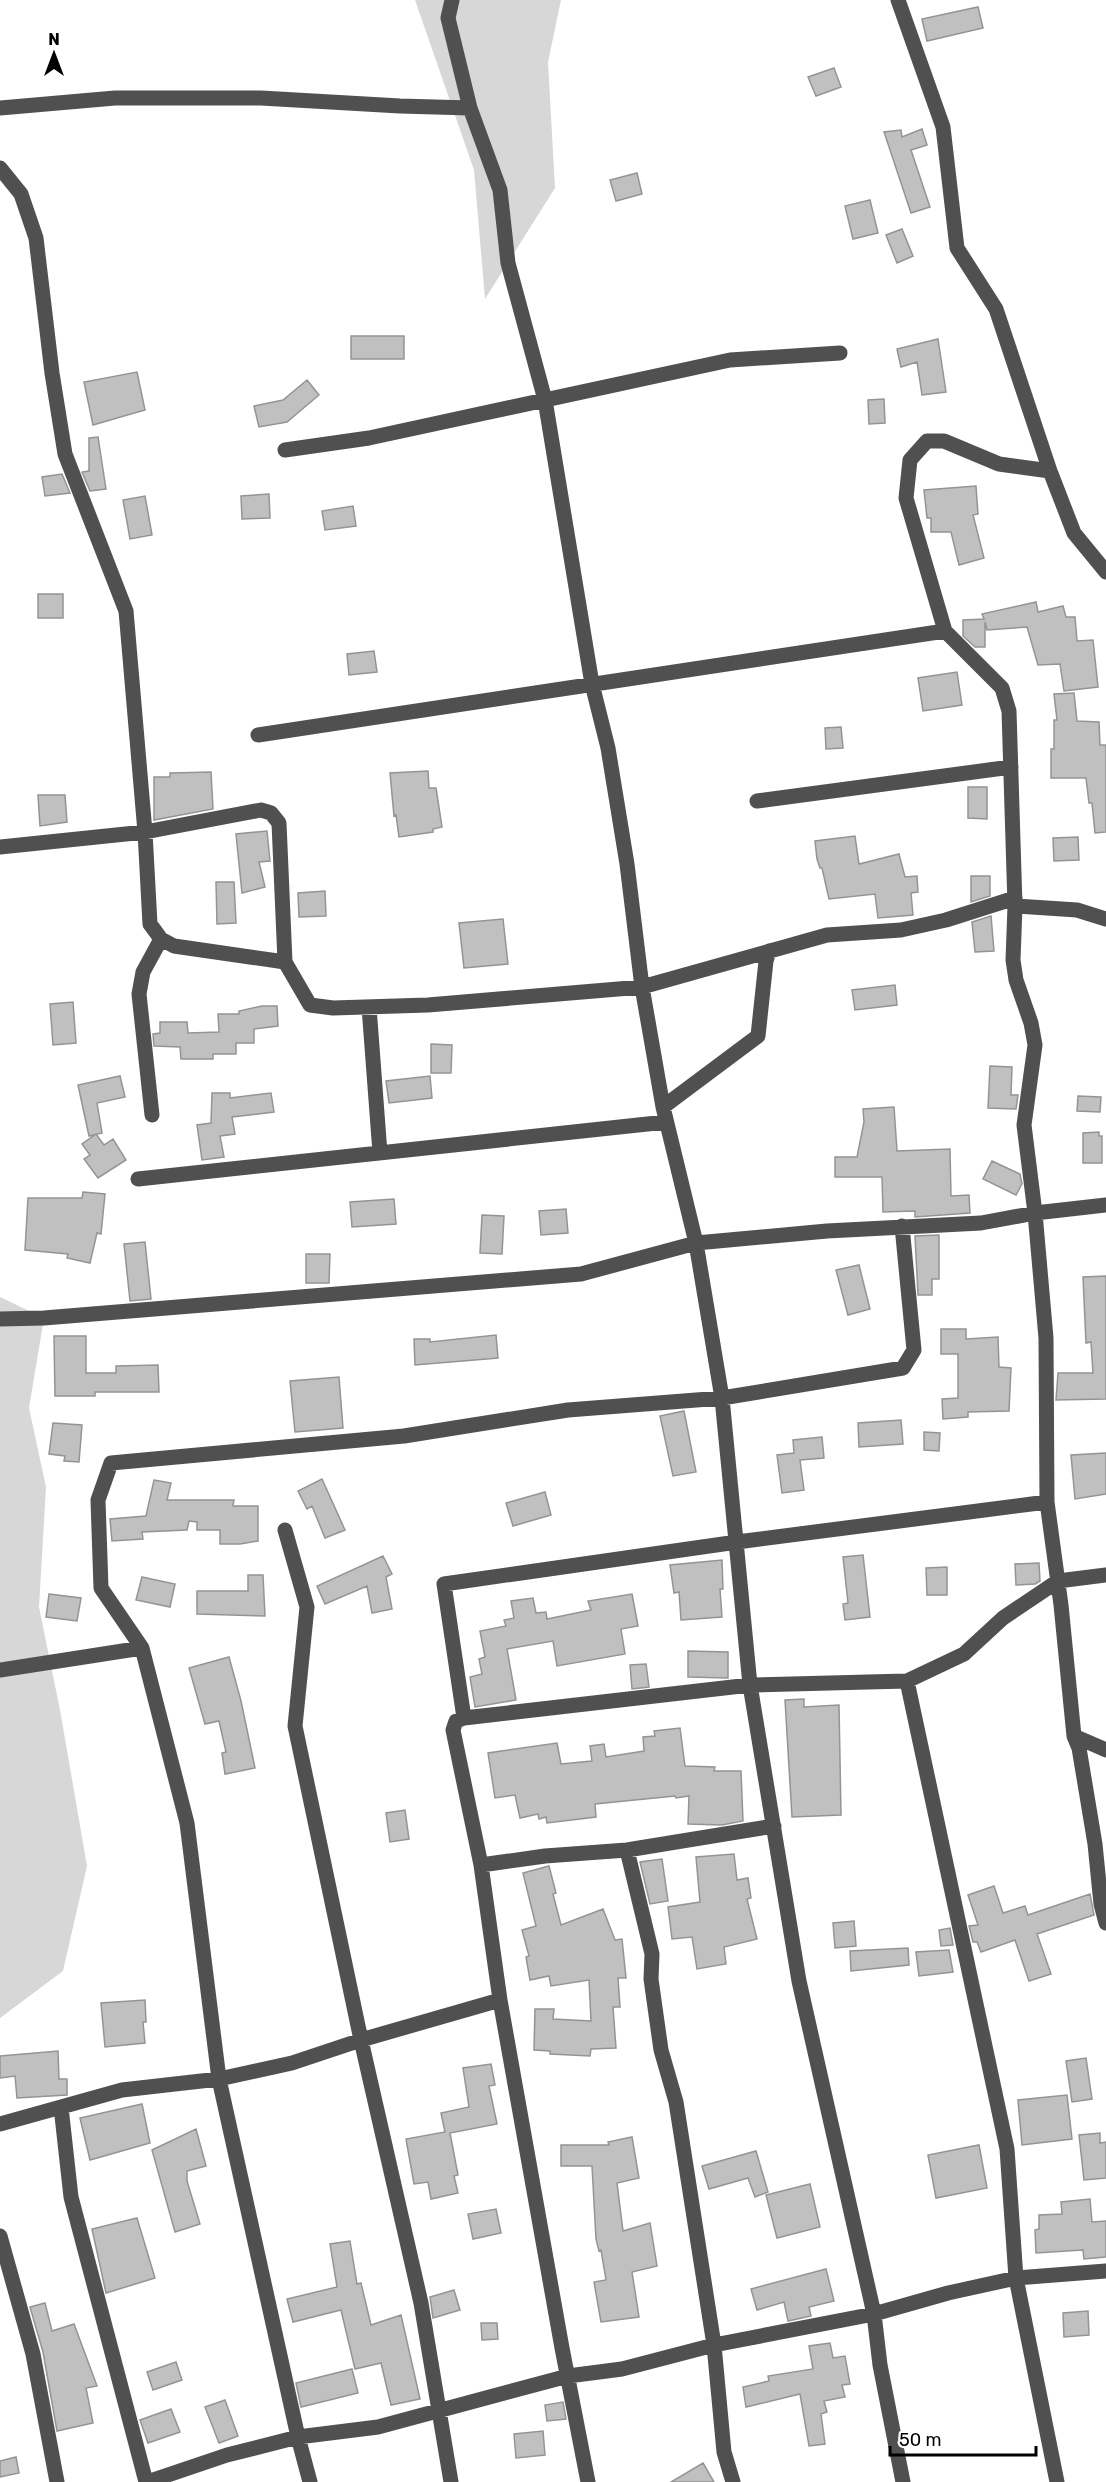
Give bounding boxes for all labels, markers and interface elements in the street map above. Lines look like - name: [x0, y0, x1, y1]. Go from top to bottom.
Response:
- north arrow: [24, 24, 84, 84]
- text: N: [48, 30, 60, 49]
- scale bar: [890, 2419, 1036, 2457]
- text: 50 m: [899, 2429, 942, 2451]

